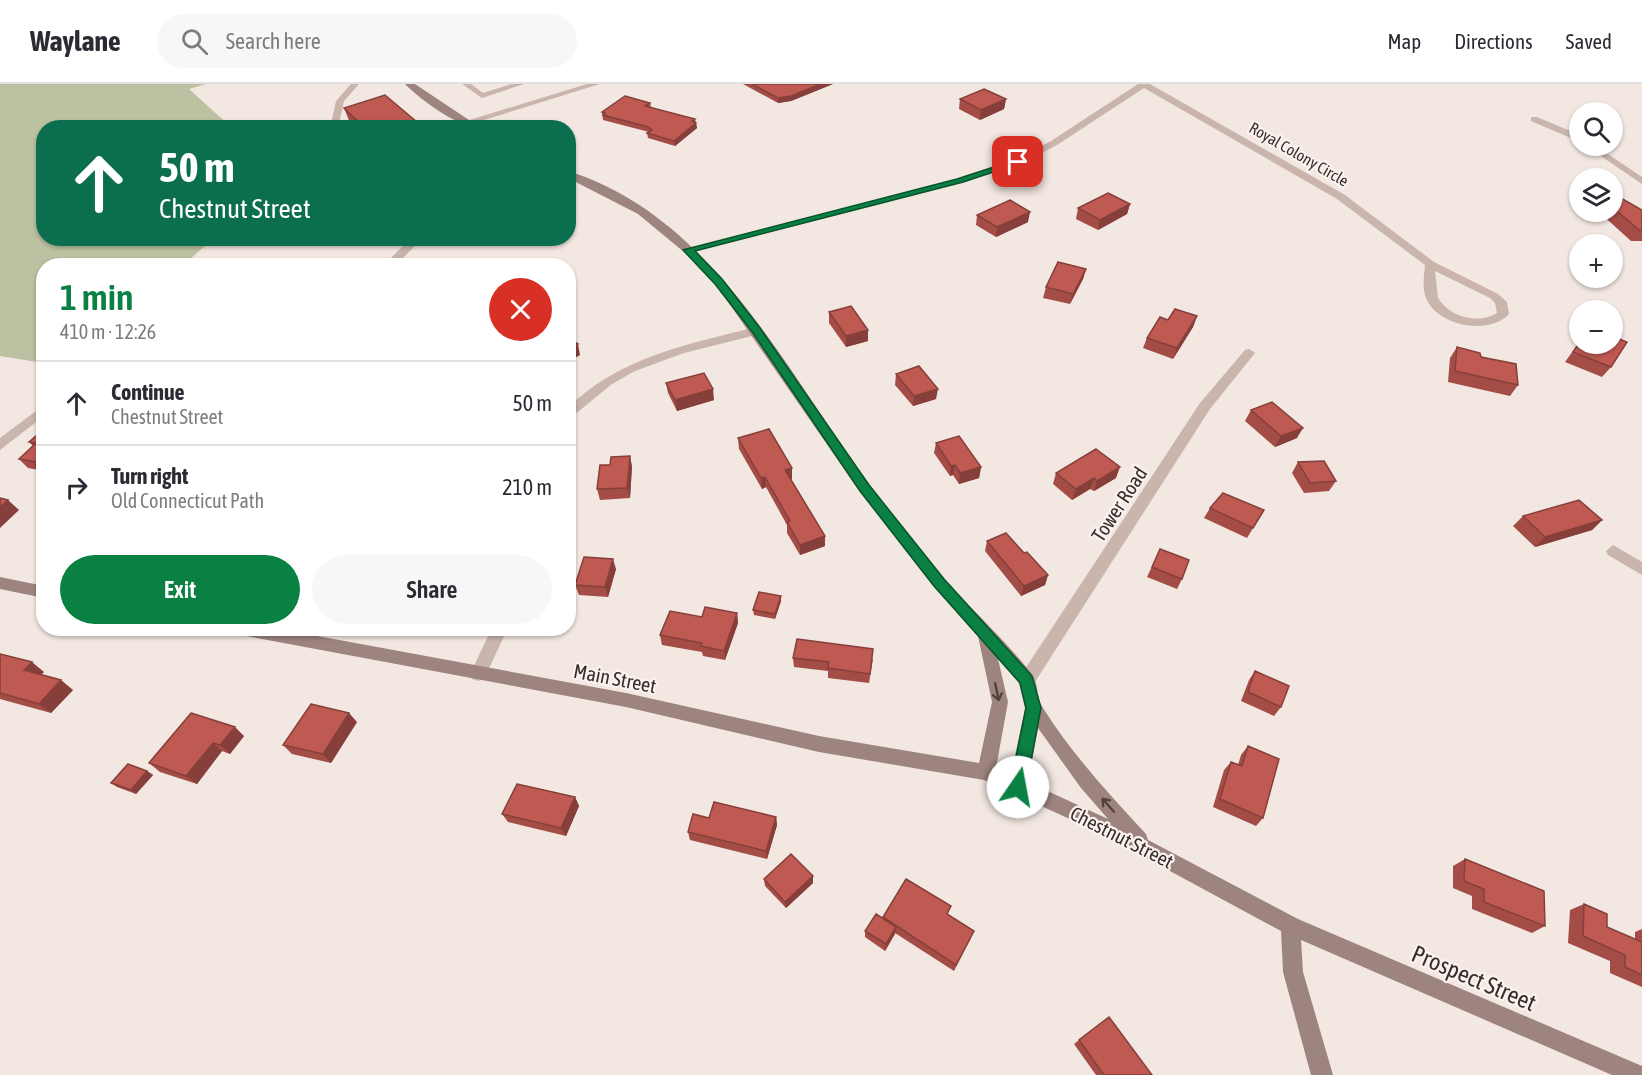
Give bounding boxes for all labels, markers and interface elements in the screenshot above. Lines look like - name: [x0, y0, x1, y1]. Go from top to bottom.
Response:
- search box: [157, 14, 577, 68]
- text: Waylane: [30, 25, 121, 57]
- icon: search: [178, 25, 211, 58]
- text: Search here: [226, 28, 321, 54]
- text: Map: [1387, 29, 1421, 53]
- text: Directions: [1454, 29, 1533, 53]
- text: Saved: [1566, 29, 1612, 53]
- map controls: [1569, 102, 1623, 354]
- button: search: [1569, 102, 1623, 156]
- street label: Royal Colony Circle: [1246, 118, 1352, 191]
- pin: [992, 136, 1043, 187]
- text: 50 m: [159, 143, 234, 191]
- icon: ahead: [60, 144, 138, 222]
- icon: arrive: [1001, 145, 1034, 178]
- button: layers: [1569, 168, 1623, 222]
- text: Chestnut Street: [159, 193, 311, 224]
- button: +: [1569, 234, 1623, 288]
- text: 1 min: [60, 276, 134, 318]
- button: close: [489, 278, 552, 341]
- button: −: [1569, 300, 1623, 354]
- text: 410 m · 12:26: [60, 320, 156, 343]
- text: Continue: [111, 379, 185, 405]
- icon: ahead: [60, 387, 93, 420]
- text: 50 m: [512, 390, 552, 416]
- text: Chestnut Street: [111, 405, 223, 428]
- street label: Tower Road: [1086, 462, 1152, 546]
- text: Turn right: [111, 463, 188, 489]
- icon: right: [60, 471, 93, 504]
- text: 210 m: [502, 474, 552, 500]
- text: Old Connecticut Path: [111, 489, 264, 512]
- button: Exit: [60, 555, 300, 624]
- button: Share: [312, 555, 552, 624]
- street label: Main Street: [572, 659, 658, 697]
- one-way arrow: [992, 682, 1004, 701]
- position arrow: [986, 755, 1050, 819]
- one-way arrow: [1101, 798, 1115, 813]
- street label: Chestnut Street: [1067, 801, 1177, 873]
- street label: Prospect Street: [1408, 940, 1540, 1016]

